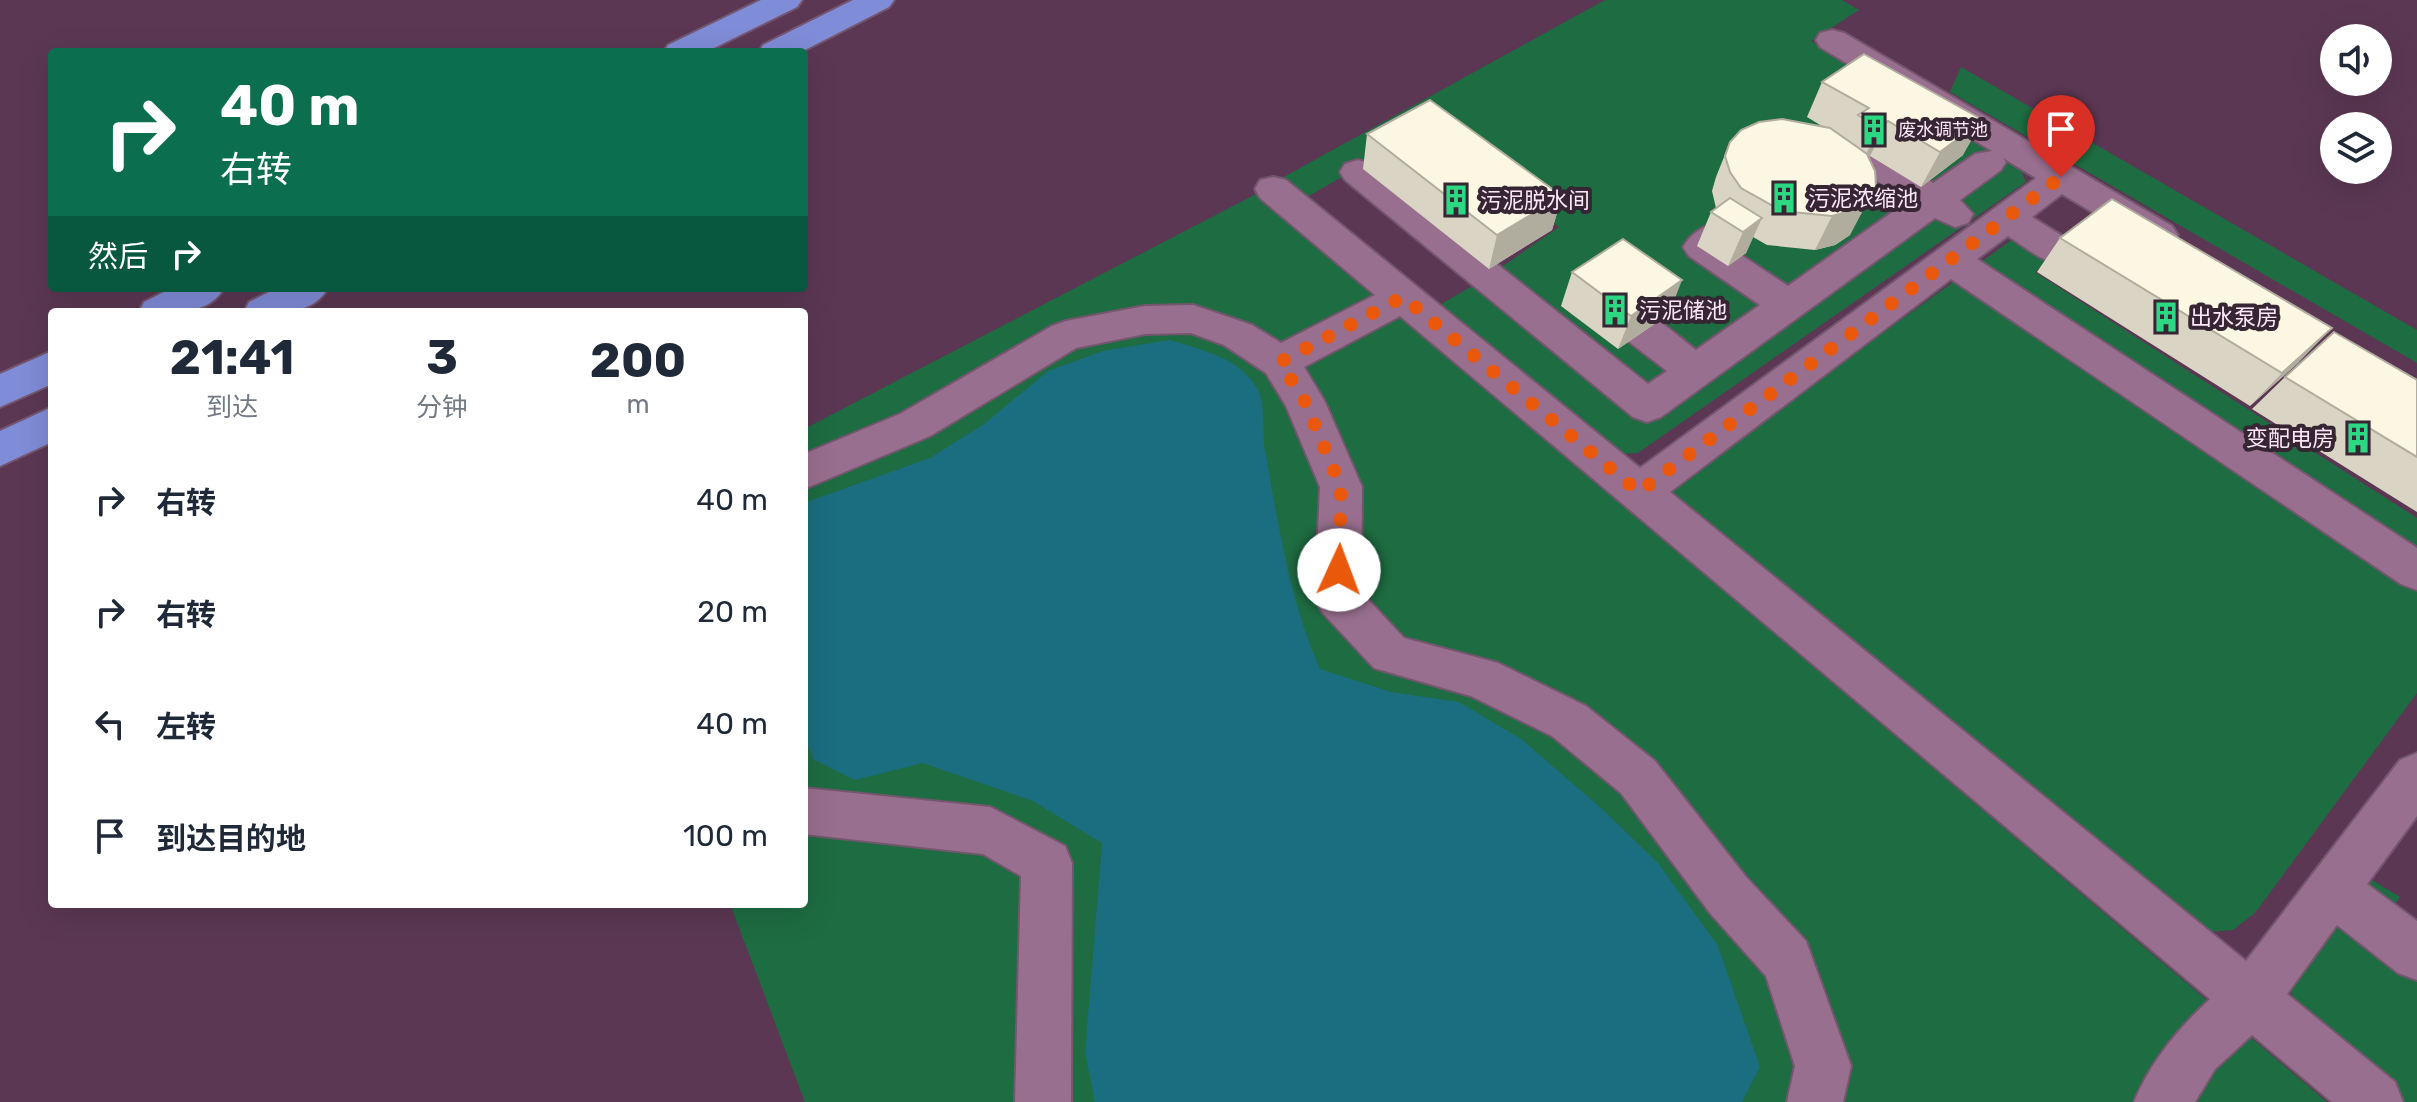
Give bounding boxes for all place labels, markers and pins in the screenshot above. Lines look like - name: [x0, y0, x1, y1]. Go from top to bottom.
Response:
- pin: [2027, 95, 2095, 177]
- building icon: 废水调节池: [1857, 113, 1891, 147]
- place label: 废水调节池: [1898, 119, 1988, 141]
- building icon: 污泥浓缩池: [1767, 181, 1801, 215]
- building icon: 污泥脱水间: [1439, 183, 1473, 217]
- place label: 污泥浓缩池: [1808, 185, 1918, 212]
- place label: 污泥脱水间: [1480, 187, 1590, 214]
- building icon: 污泥储池: [1598, 293, 1632, 327]
- place label: 污泥储池: [1639, 297, 1727, 324]
- building icon: 出水泵房: [2149, 300, 2183, 334]
- place label: 出水泵房: [2190, 304, 2278, 331]
- building icon: 变配电房: [2341, 421, 2375, 455]
- place label: 变配电房: [2246, 425, 2334, 452]

